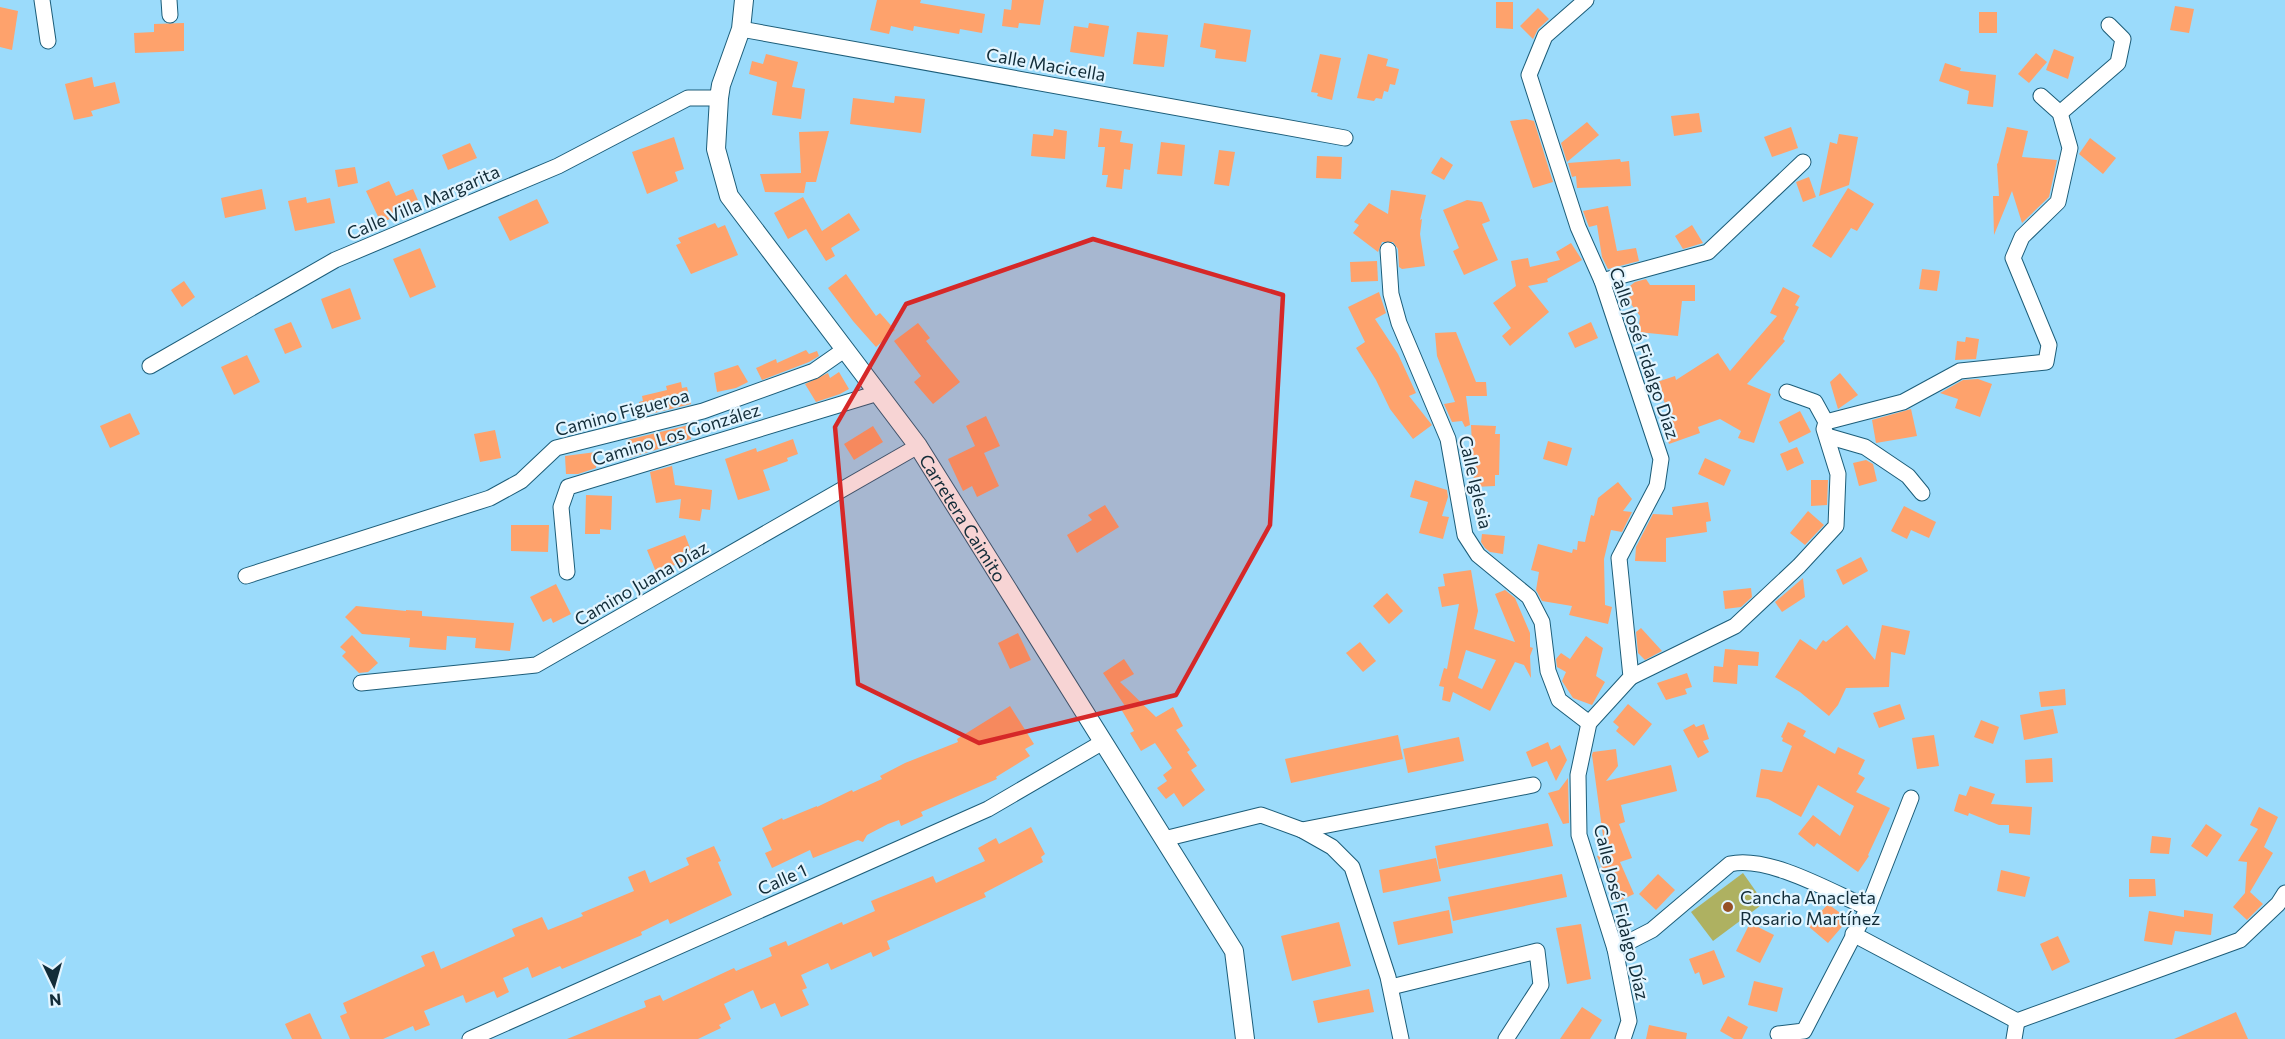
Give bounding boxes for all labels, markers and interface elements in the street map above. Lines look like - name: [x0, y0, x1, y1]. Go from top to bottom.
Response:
- street label: Calle Macicella: [985, 43, 1107, 85]
- street label: Calle Villa Margarita: [343, 160, 503, 244]
- street label: Calle José Fidalgo Díaz: [1605, 264, 1685, 442]
- street label: Camino Figueroa: [553, 384, 691, 440]
- street label: Camino Los González: [589, 398, 763, 470]
- street label: Calle Iglesia: [1455, 433, 1497, 531]
- street label: Carretera Caimito: [915, 450, 1011, 586]
- street label: Camino Juana Díaz: [570, 536, 712, 630]
- street label: Calle José Fidalgo Díaz: [1590, 822, 1654, 1002]
- street label: Calle 1: [754, 858, 810, 900]
- place label: Cancha Anacleta Rosario Martínez: [1740, 886, 1880, 929]
- marker: Cancha Anacleta Rosario Martínez: [1721, 900, 1735, 914]
- north arrow: [24, 955, 84, 1015]
- text: N: [49, 990, 62, 1010]

